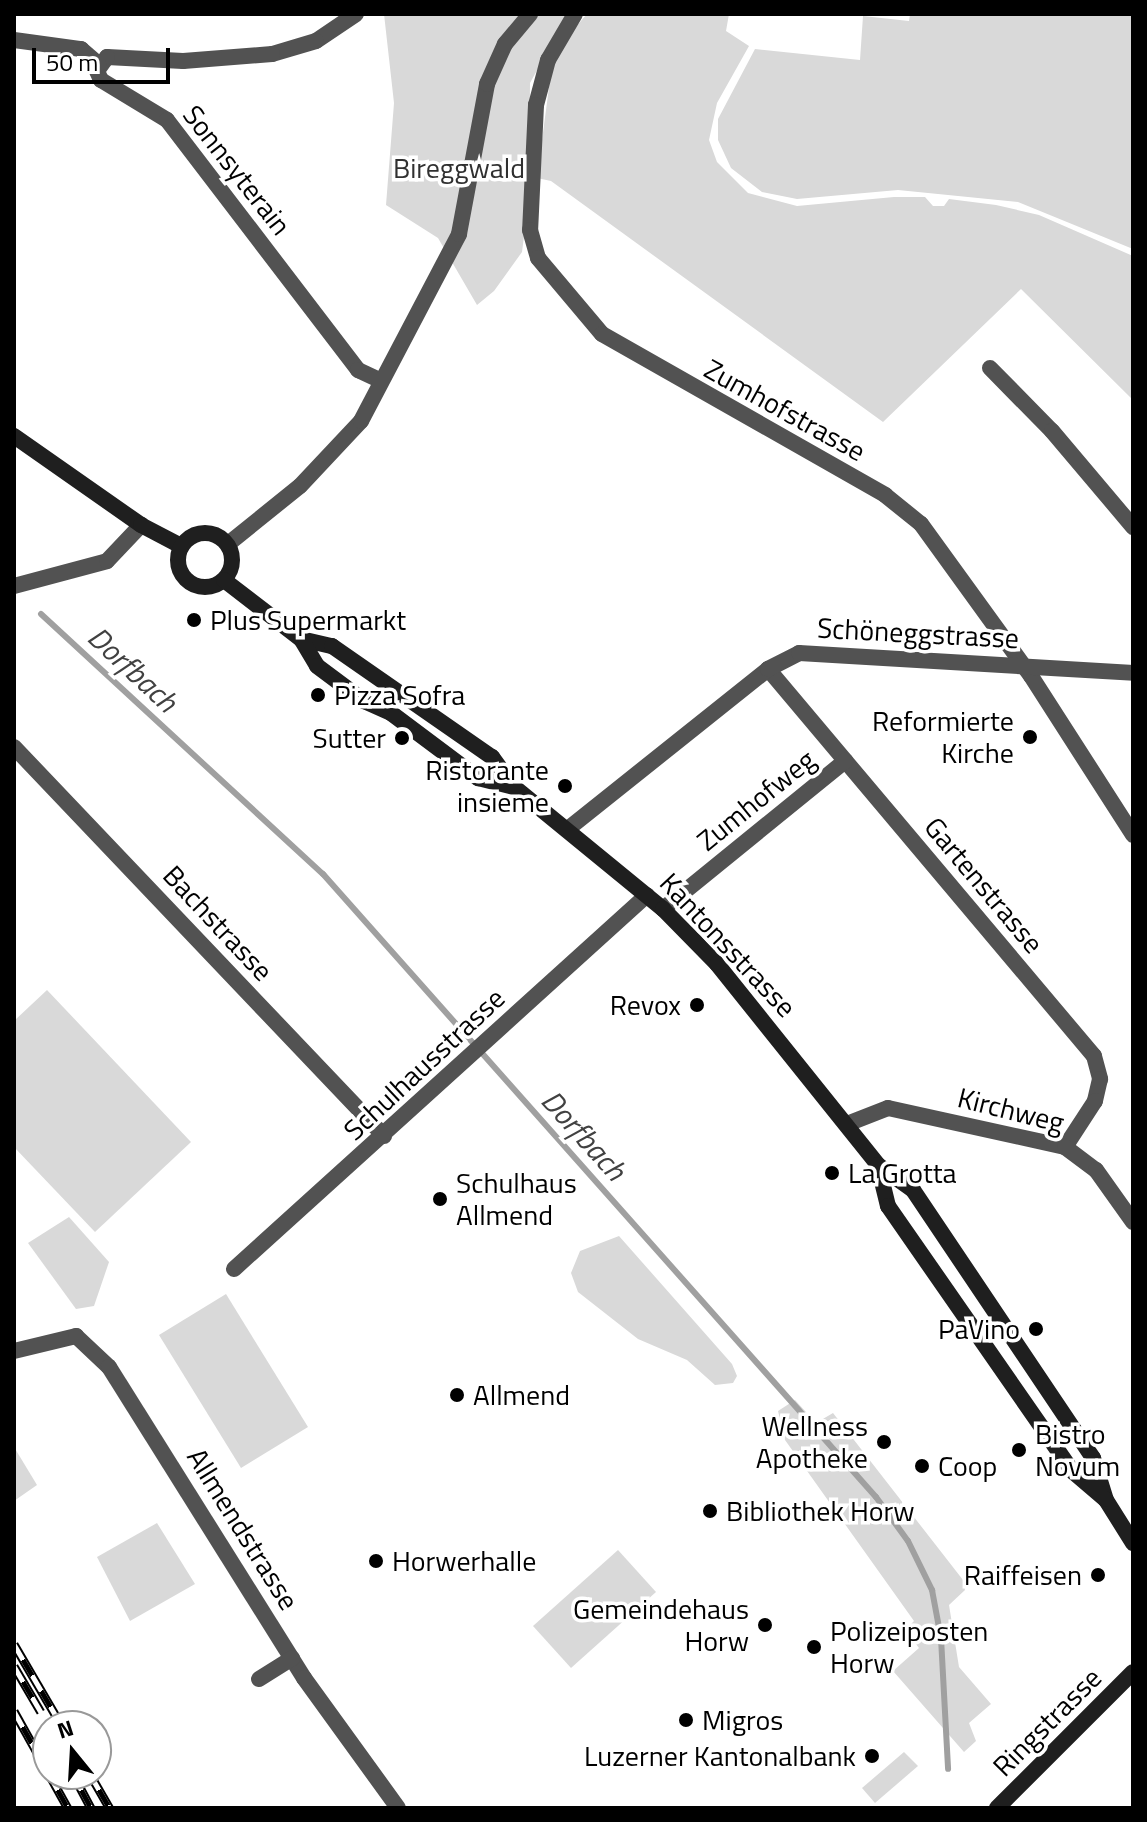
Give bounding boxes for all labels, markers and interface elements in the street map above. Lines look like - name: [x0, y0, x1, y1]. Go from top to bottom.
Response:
- scale bar: [36, 32, 174, 82]
- text: 50 m: [46, 44, 98, 80]
- street label: Sonnsyterain: [176, 99, 298, 241]
- park label: Bireggwald: [393, 151, 525, 185]
- street label: Zumhofstrasse: [699, 352, 871, 468]
- place label: Plus Supermarkt: [210, 603, 406, 637]
- marker: Plus Supermarkt: [185, 611, 203, 629]
- street label: Schöneggstrasse: [816, 611, 1020, 655]
- water label: Dorfbach: [81, 619, 185, 719]
- place label: Pizza Sofra: [334, 678, 465, 712]
- marker: Pizza Sofra: [309, 686, 327, 704]
- place label: Reformierte Kirche: [872, 704, 1014, 770]
- place label: Sutter: [312, 721, 386, 755]
- marker: Reformierte Kirche: [1021, 728, 1039, 746]
- marker: Sutter: [393, 729, 411, 747]
- street label: Zumhofweg: [690, 742, 822, 858]
- place label: Ristorante insieme: [425, 753, 549, 819]
- marker: Ristorante insieme: [556, 777, 574, 795]
- street label: Gartenstrasse: [918, 810, 1050, 960]
- street label: Bachstrasse: [156, 858, 280, 988]
- street label: Kantonsstrasse: [653, 866, 803, 1024]
- street label: Schulhausstrasse: [337, 981, 511, 1147]
- place label: Revox: [610, 988, 681, 1022]
- marker: Revox: [688, 996, 706, 1014]
- street label: Kirchweg: [954, 1081, 1068, 1139]
- water label: Dorfbach: [534, 1083, 634, 1187]
- place label: La Grotta: [848, 1156, 957, 1190]
- marker: La Grotta: [823, 1164, 841, 1182]
- place label: Schulhaus Allmend: [456, 1166, 577, 1232]
- marker: Schulhaus Allmend: [431, 1190, 449, 1208]
- place label: PaVino: [938, 1312, 1020, 1346]
- marker: PaVino: [1027, 1320, 1045, 1338]
- place label: Allmend: [473, 1378, 570, 1412]
- marker: Allmend: [448, 1386, 466, 1404]
- place label: Wellness Apotheke: [756, 1409, 868, 1475]
- place label: Bistro Novum: [1035, 1417, 1120, 1483]
- marker: Wellness Apotheke: [875, 1433, 893, 1451]
- marker: Bistro Novum: [1010, 1441, 1028, 1459]
- street label: Allmendstrasse: [180, 1442, 306, 1616]
- place label: Coop: [938, 1449, 997, 1483]
- marker: Coop: [913, 1457, 931, 1475]
- place label: Bibliothek Horw: [726, 1494, 915, 1528]
- marker: Bibliothek Horw: [701, 1502, 719, 1520]
- place label: Horwerhalle: [392, 1544, 536, 1578]
- marker: Horwerhalle: [367, 1552, 385, 1570]
- place label: Raiffeisen: [964, 1558, 1082, 1592]
- marker: Raiffeisen: [1089, 1566, 1107, 1584]
- place label: Gemeindehaus Horw: [573, 1592, 749, 1658]
- place label: Polizeiposten Horw: [830, 1614, 988, 1680]
- marker: Gemeindehaus Horw: [756, 1616, 774, 1634]
- marker: Polizeiposten Horw: [805, 1638, 823, 1656]
- street label: Ringstrasse: [986, 1661, 1108, 1783]
- place label: Migros: [702, 1703, 783, 1737]
- north arrow: [32, 1710, 112, 1790]
- text: N: [53, 1711, 78, 1748]
- marker: Migros: [677, 1711, 695, 1729]
- place label: Luzerner Kantonalbank: [584, 1739, 856, 1773]
- marker: Luzerner Kantonalbank: [863, 1747, 881, 1765]

